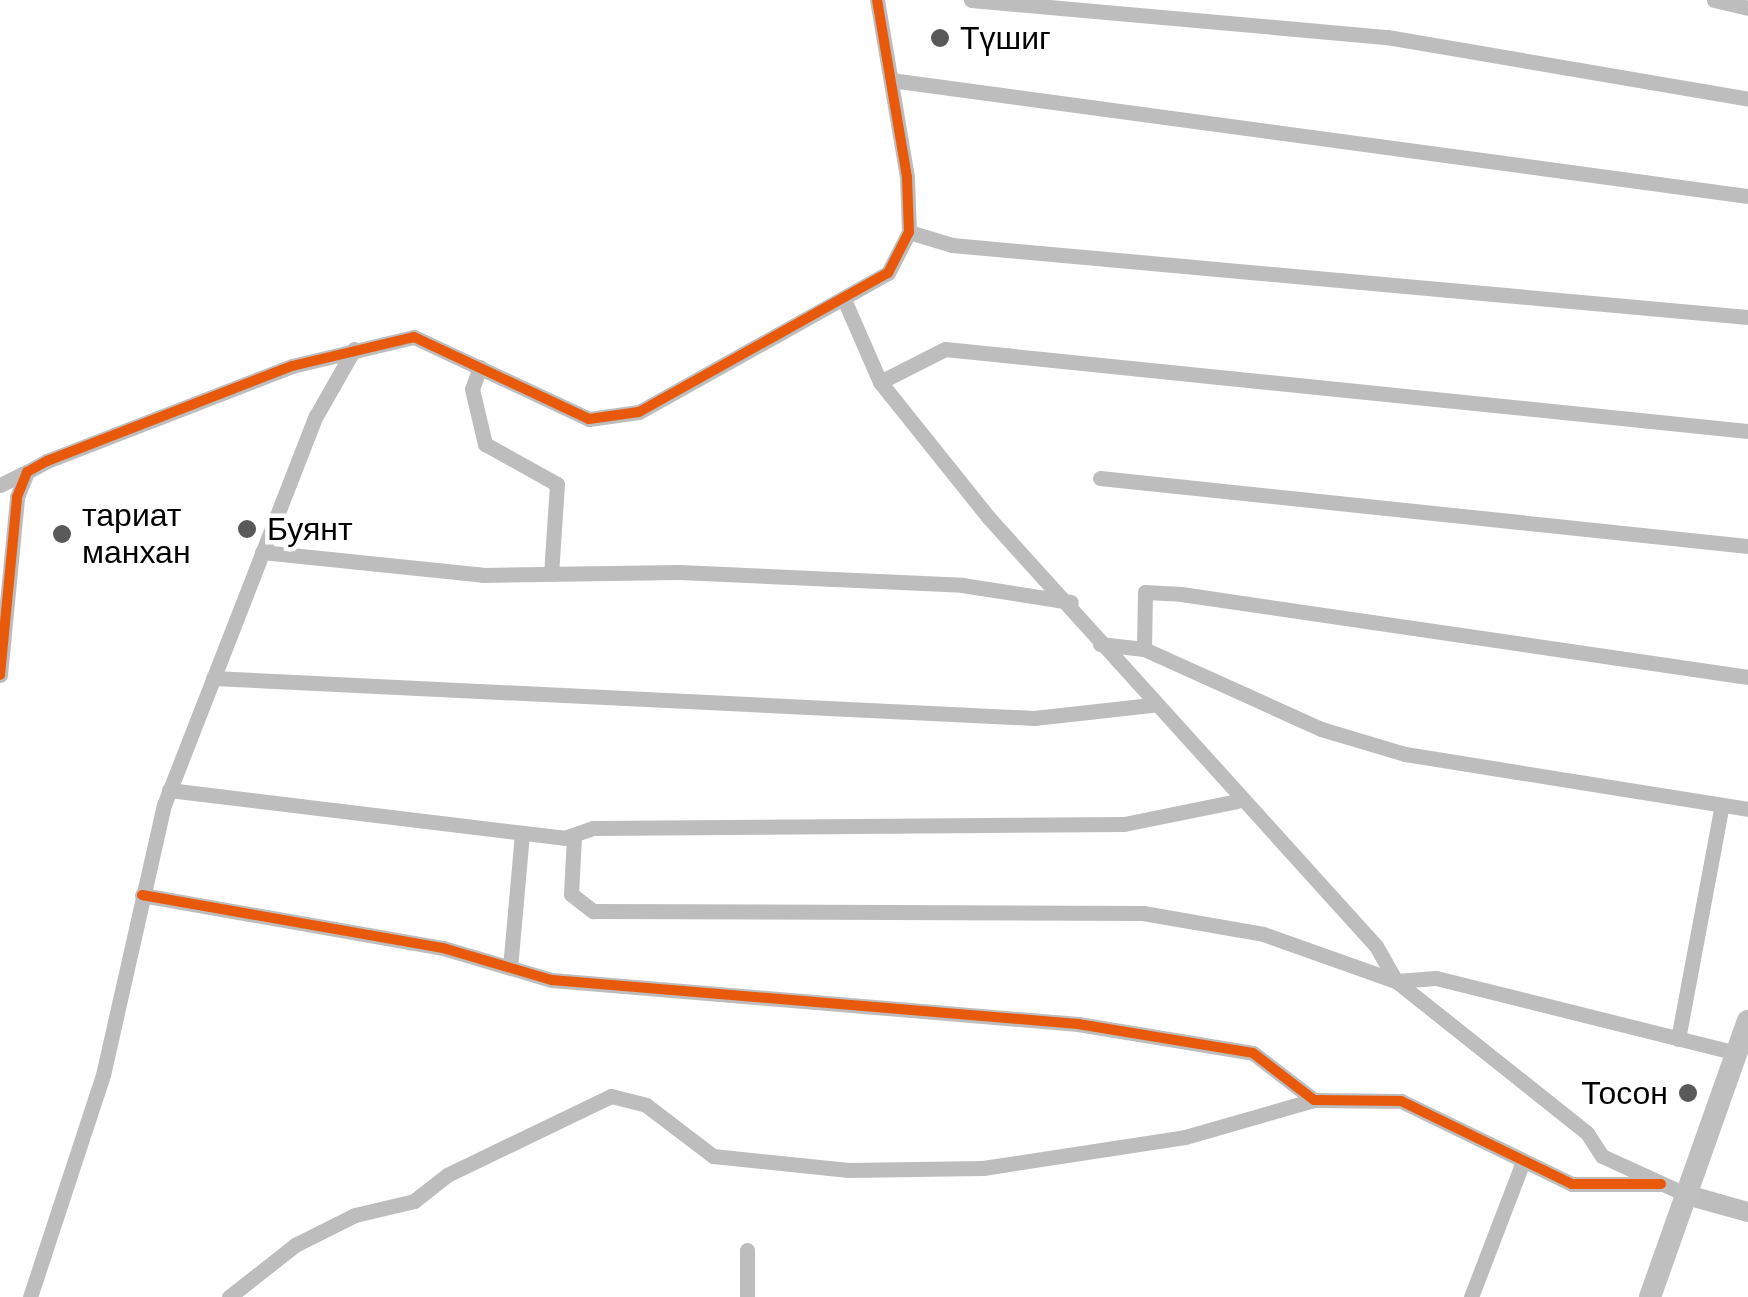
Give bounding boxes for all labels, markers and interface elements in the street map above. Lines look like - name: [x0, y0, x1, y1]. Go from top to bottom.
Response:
- place label: Түшиг: [960, 19, 1051, 57]
- marker: Түшиг: [929, 27, 951, 49]
- place label: тариат манхан: [82, 497, 191, 572]
- place label: Буянт: [267, 510, 353, 548]
- marker: Буянт: [236, 518, 258, 540]
- marker: тариат манхан: [51, 523, 73, 545]
- place label: Тосон: [1581, 1074, 1668, 1112]
- marker: Тосон: [1677, 1082, 1699, 1104]

